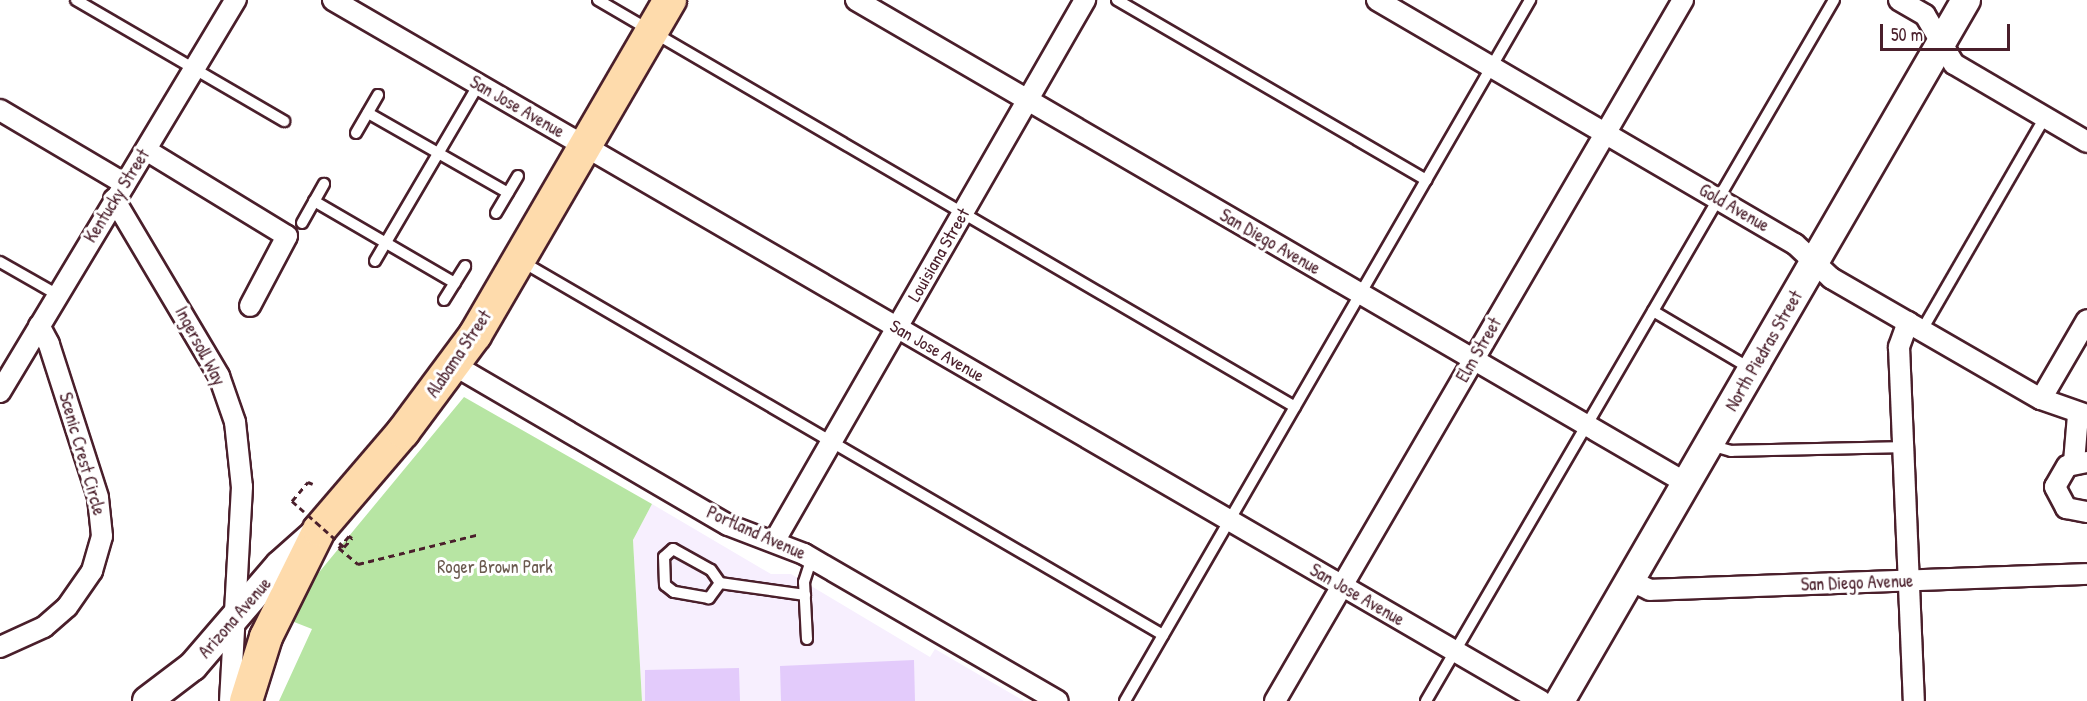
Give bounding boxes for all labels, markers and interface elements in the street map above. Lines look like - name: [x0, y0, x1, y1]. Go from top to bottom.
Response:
- scale bar: [1883, 12, 2014, 50]
- text: 50 m: [1891, 22, 1923, 47]
- street label: San Jose Avenue: [466, 71, 568, 143]
- street label: Kentucky Street: [80, 145, 154, 247]
- street label: Gold Avenue: [1695, 179, 1773, 237]
- street label: Louisiana Street: [904, 204, 974, 306]
- street label: San Diego Avenue: [1216, 205, 1324, 279]
- street label: North Piedras Street: [1721, 287, 1807, 415]
- street label: Ingersoll Way: [170, 303, 230, 389]
- street label: Alabama Street: [422, 306, 496, 402]
- street label: Elm Street: [1452, 314, 1506, 386]
- street label: San Jose Avenue: [886, 315, 988, 387]
- street label: Scenic Crest Circle: [54, 390, 110, 518]
- street label: Portland Avenue: [703, 502, 809, 564]
- park label: Roger Brown Park: [437, 556, 553, 578]
- street label: San Jose Avenue: [1306, 559, 1408, 631]
- street label: San Diego Avenue: [1800, 570, 1914, 596]
- street label: Arizona Avenue: [194, 573, 276, 663]

